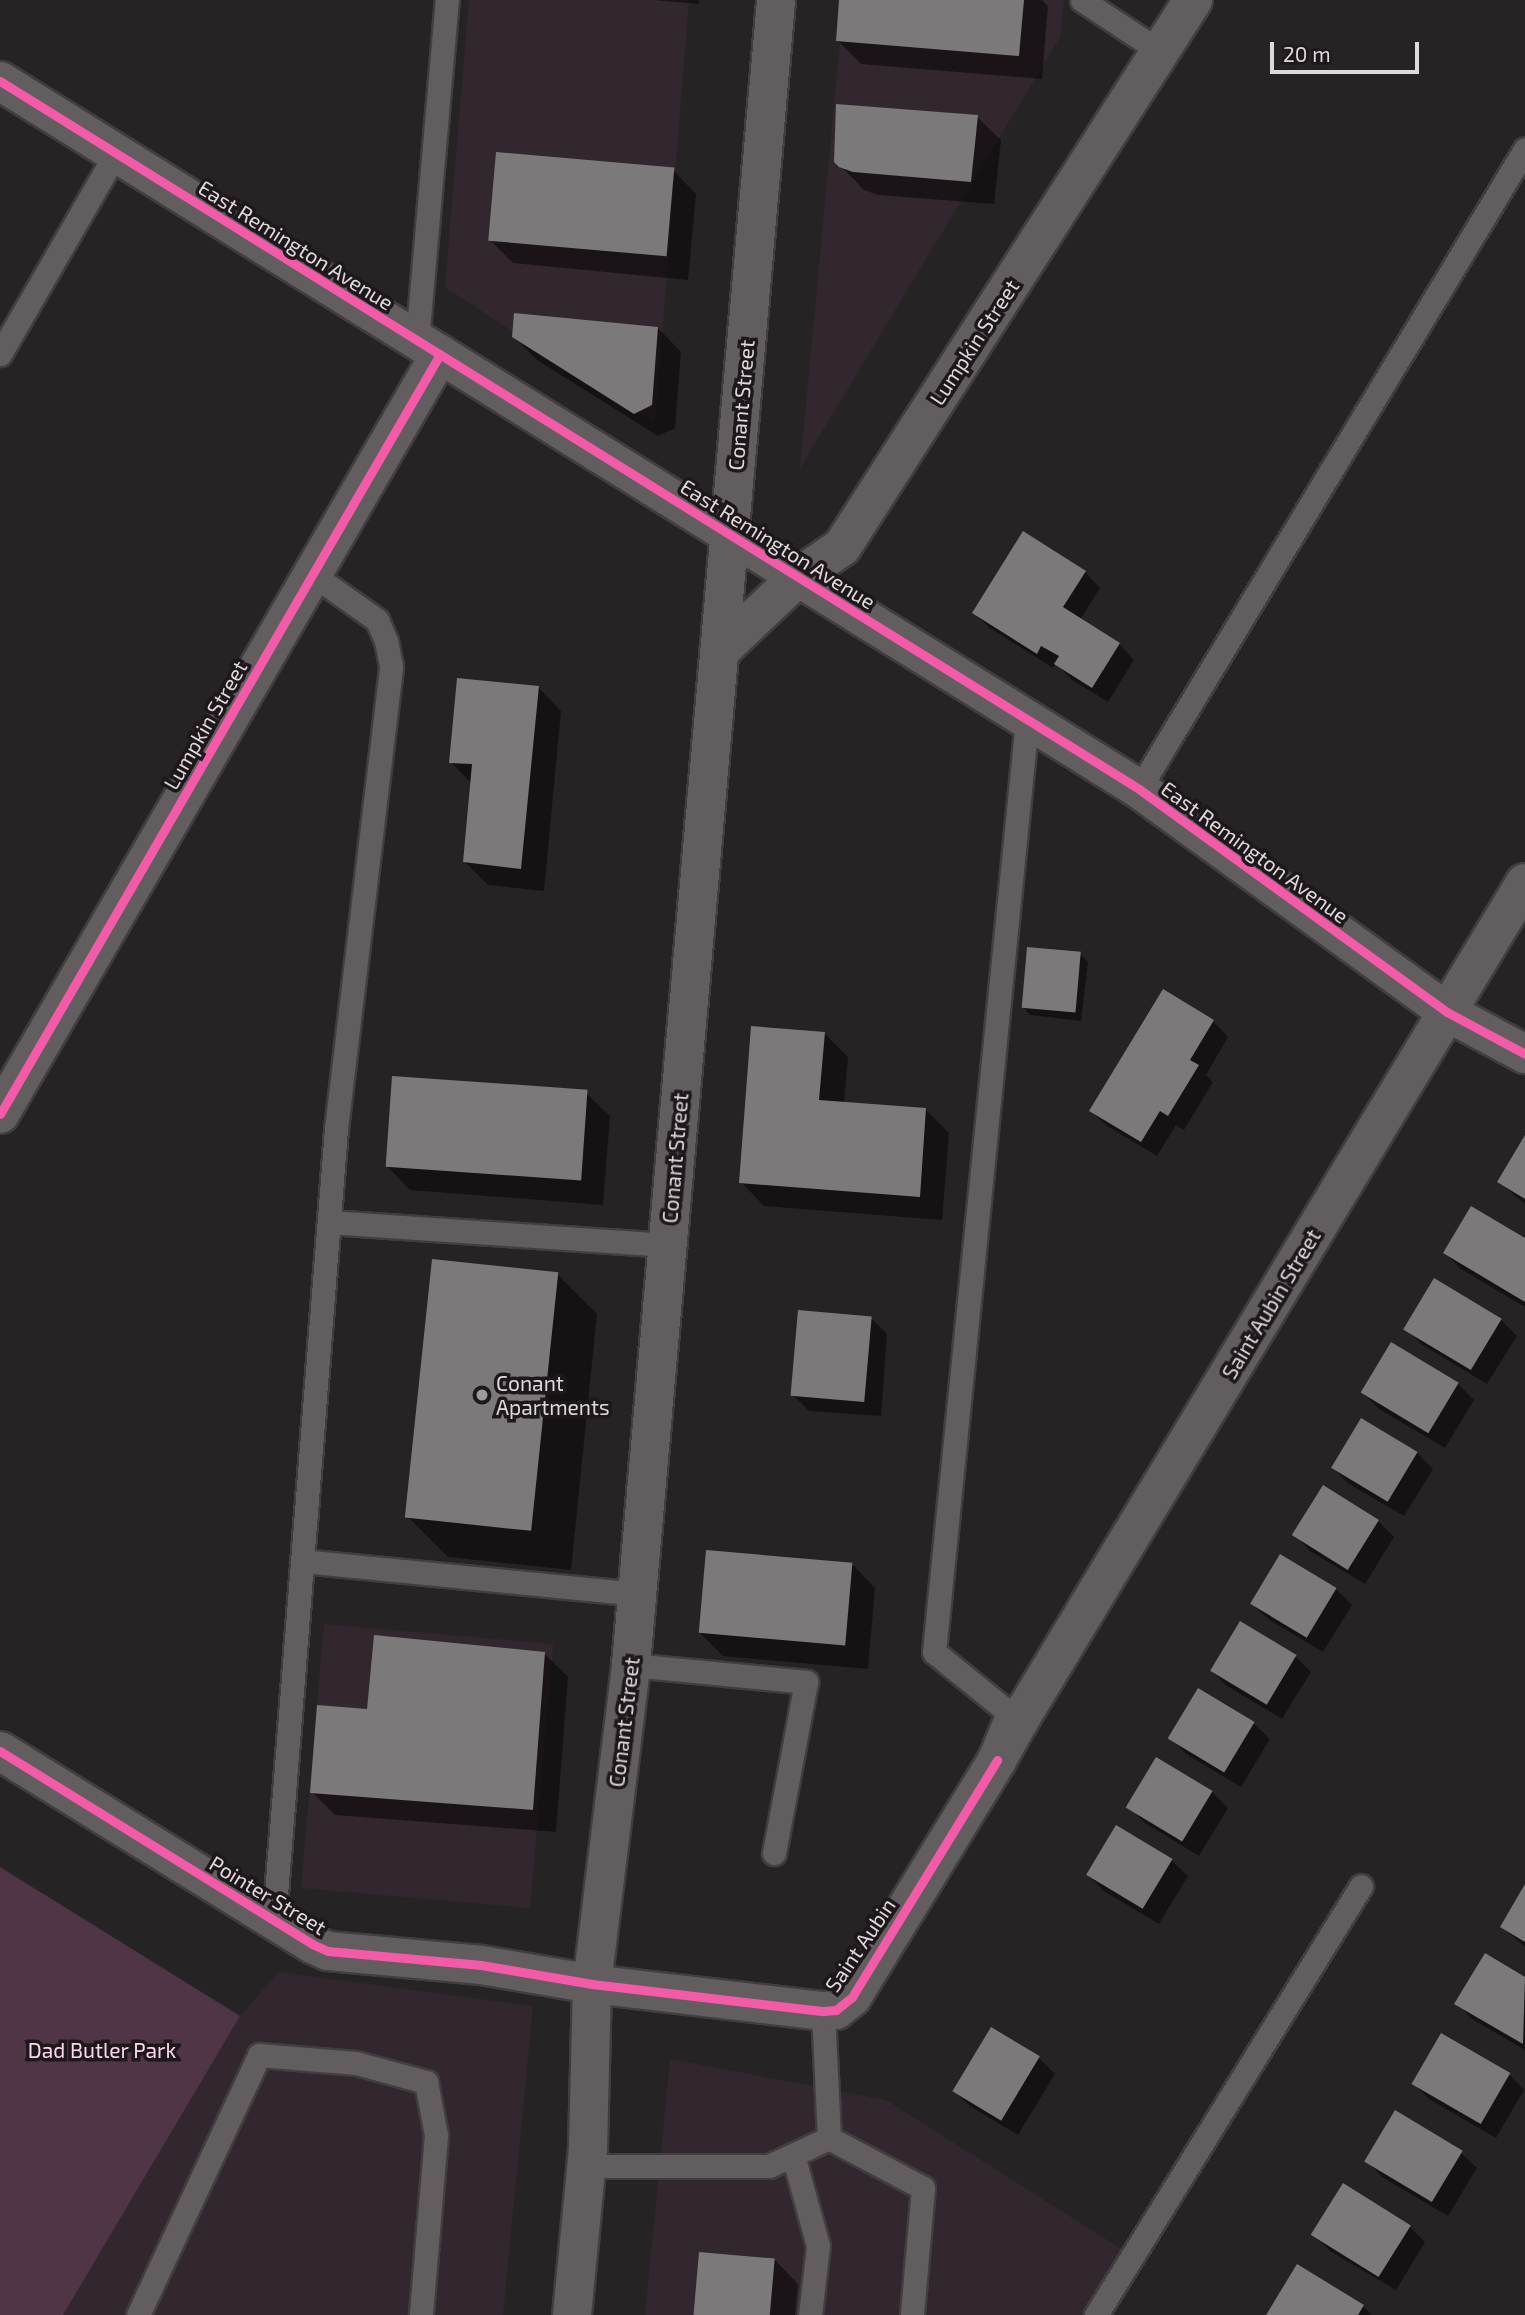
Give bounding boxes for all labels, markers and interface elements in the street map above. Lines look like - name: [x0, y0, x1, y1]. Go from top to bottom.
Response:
- scale bar: [1273, 28, 1422, 72]
- text: 20 m: [1283, 41, 1331, 66]
- street label: East Remington Avenue: [194, 175, 398, 315]
- street label: Lumpkin Street: [924, 275, 1024, 409]
- street label: Conant Street: [723, 339, 759, 471]
- street label: East Remington Avenue: [676, 474, 880, 614]
- street label: Lumpkin Street: [158, 656, 252, 794]
- street label: East Remington Avenue: [1156, 776, 1354, 928]
- street label: Conant Street: [657, 1092, 693, 1224]
- street label: Saint Aubin Street: [1216, 1224, 1326, 1384]
- place label: Conant Apartments: [496, 1370, 610, 1420]
- marker: Conant Apartments: [474, 1387, 490, 1403]
- street label: Conant Street: [604, 1656, 644, 1788]
- street label: Pointer Street: [205, 1850, 331, 1940]
- street label: Saint Aubin: [819, 1893, 901, 1997]
- park label: Dad Butler Park: [28, 2037, 176, 2063]

